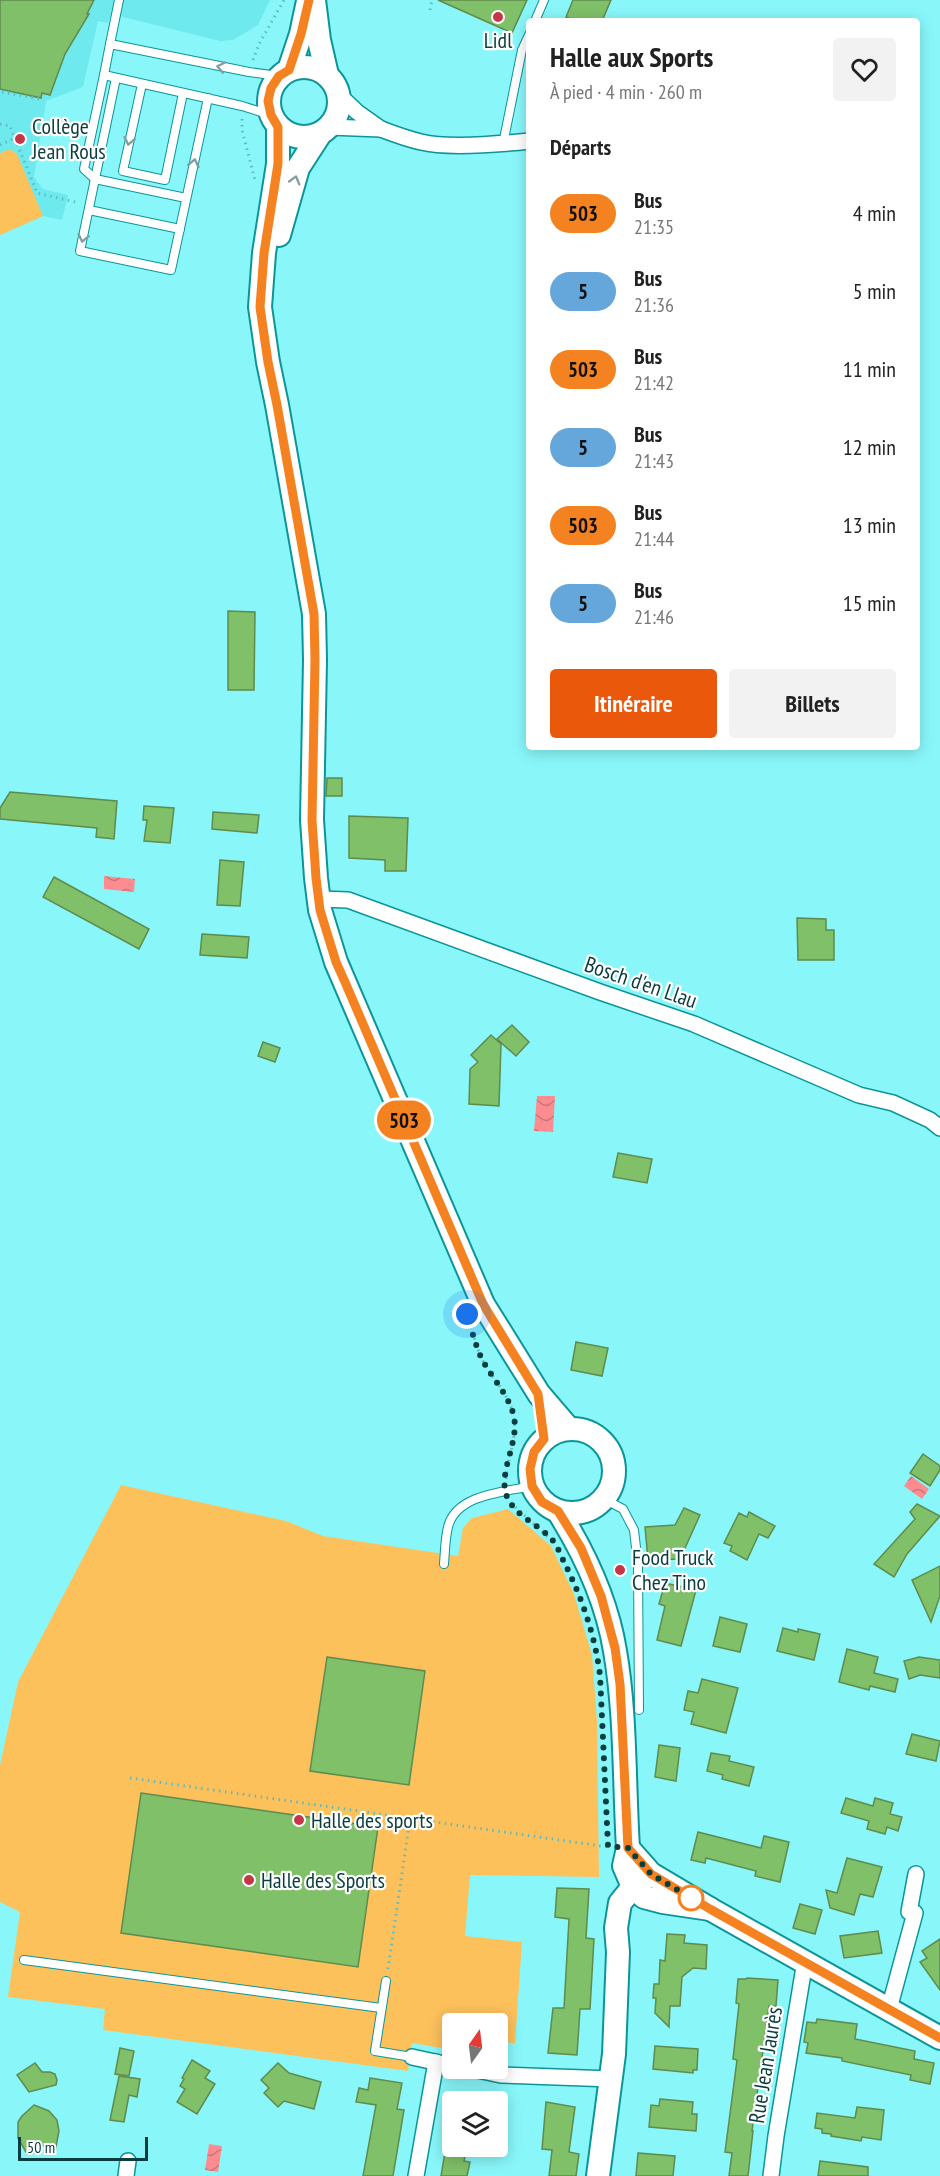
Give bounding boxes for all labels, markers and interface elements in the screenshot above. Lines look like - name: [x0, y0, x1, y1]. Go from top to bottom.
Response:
- marker: Lidl: [491, 10, 505, 24]
- place label: Lidl: [484, 26, 513, 54]
- text: Halle aux Sports: [550, 38, 713, 75]
- button: heart: [833, 38, 896, 101]
- one-way arrow: [216, 61, 226, 74]
- text: À pied · 4 min · 260 m: [550, 79, 702, 105]
- place label: Collège Jean Rous: [31, 112, 106, 165]
- marker: Collège Jean Rous: [13, 132, 27, 146]
- text: Départs: [550, 133, 611, 161]
- one-way arrow: [124, 136, 137, 146]
- one-way arrow: [187, 158, 200, 168]
- one-way arrow: [288, 175, 300, 186]
- text: Bus: [634, 186, 662, 214]
- text: 4 min: [853, 199, 896, 227]
- text: 503: [568, 200, 598, 227]
- text: 21:35: [634, 214, 674, 240]
- one-way arrow: [77, 233, 90, 243]
- text: Bus: [634, 264, 662, 292]
- text: 5 min: [853, 277, 896, 305]
- text: 5: [578, 278, 588, 305]
- text: 21:36: [634, 292, 674, 318]
- text: Bus: [634, 342, 662, 370]
- text: 11 min: [843, 355, 896, 383]
- text: 503: [568, 356, 598, 383]
- text: 21:42: [634, 370, 674, 396]
- text: Bus: [634, 420, 662, 448]
- text: 12 min: [843, 433, 896, 461]
- text: 5: [578, 434, 588, 461]
- text: 21:43: [634, 448, 674, 474]
- text: Bus: [634, 498, 662, 526]
- text: 13 min: [843, 511, 896, 539]
- text: 503: [568, 512, 598, 539]
- text: 21:44: [634, 526, 674, 552]
- text: Bus: [634, 576, 662, 604]
- text: 15 min: [843, 589, 896, 617]
- text: 5: [578, 590, 588, 617]
- text: 21:46: [634, 604, 674, 630]
- button: Itinéraire: [550, 669, 717, 738]
- button: Billets: [729, 669, 896, 738]
- street label: Bosch d'en Llau: [581, 950, 701, 1014]
- line badge: 503: [370, 1100, 438, 1140]
- text: 503: [389, 1107, 419, 1134]
- your location: [452, 1299, 482, 1329]
- place label: Food Truck Chez Tino: [632, 1543, 714, 1596]
- marker: Food Truck Chez Tino: [613, 1563, 627, 1577]
- place label: Halle des sports: [311, 1806, 433, 1834]
- marker: Halle des sports: [292, 1813, 306, 1827]
- place label: Halle des Sports: [261, 1866, 385, 1894]
- marker: Halle des Sports: [242, 1873, 256, 1887]
- unlabelled marker: [678, 1885, 704, 1911]
- street label: Rue Jean Jaurès: [742, 2005, 788, 2125]
- north arrow: [442, 2013, 508, 2079]
- map controls: [442, 2013, 508, 2157]
- button: layers: [442, 2091, 508, 2157]
- scale bar: [18, 2134, 148, 2162]
- text: 50 m: [27, 2137, 55, 2157]

